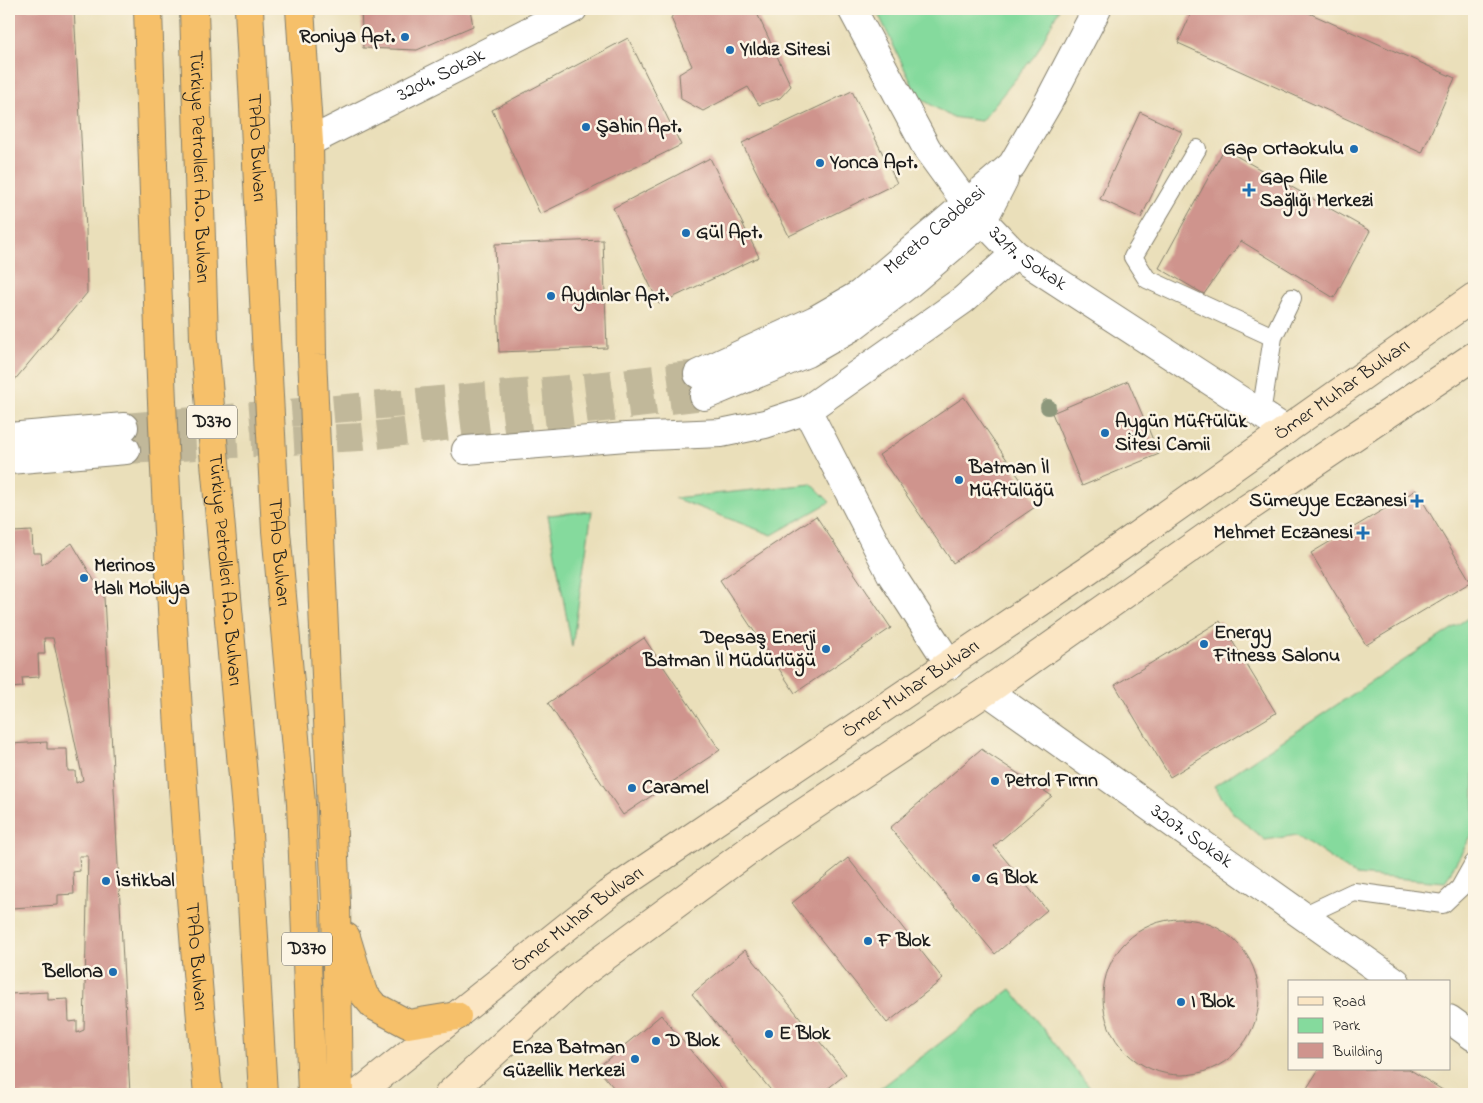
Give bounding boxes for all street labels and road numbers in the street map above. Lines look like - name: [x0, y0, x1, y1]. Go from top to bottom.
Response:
- street label: 3204. Sokak: [392, 41, 490, 110]
- street label: Türkiye Petrolleri A.O. Bulvarı: [181, 50, 217, 284]
- street label: TPAO Bulvarı: [239, 93, 273, 203]
- street label: Mereto Caddesi: [878, 179, 992, 282]
- street label: 3217. Sokak: [981, 220, 1073, 299]
- street label: Ömer Muhar Bulvarı: [1269, 332, 1416, 448]
- road number: D370: [187, 406, 237, 438]
- street label: Türkiye Petrolleri A.O. Bulvarı: [200, 452, 249, 687]
- street label: TPAO Bulvarı: [260, 497, 297, 608]
- street label: Ömer Muhar Bulvarı: [837, 632, 986, 746]
- street label: 3207. Sokak: [1144, 797, 1239, 876]
- street label: Ömer Muhar Bulvarı: [506, 859, 650, 980]
- street label: TPAO Bulvarı: [177, 901, 215, 1012]
- road number: D370: [282, 932, 332, 966]

